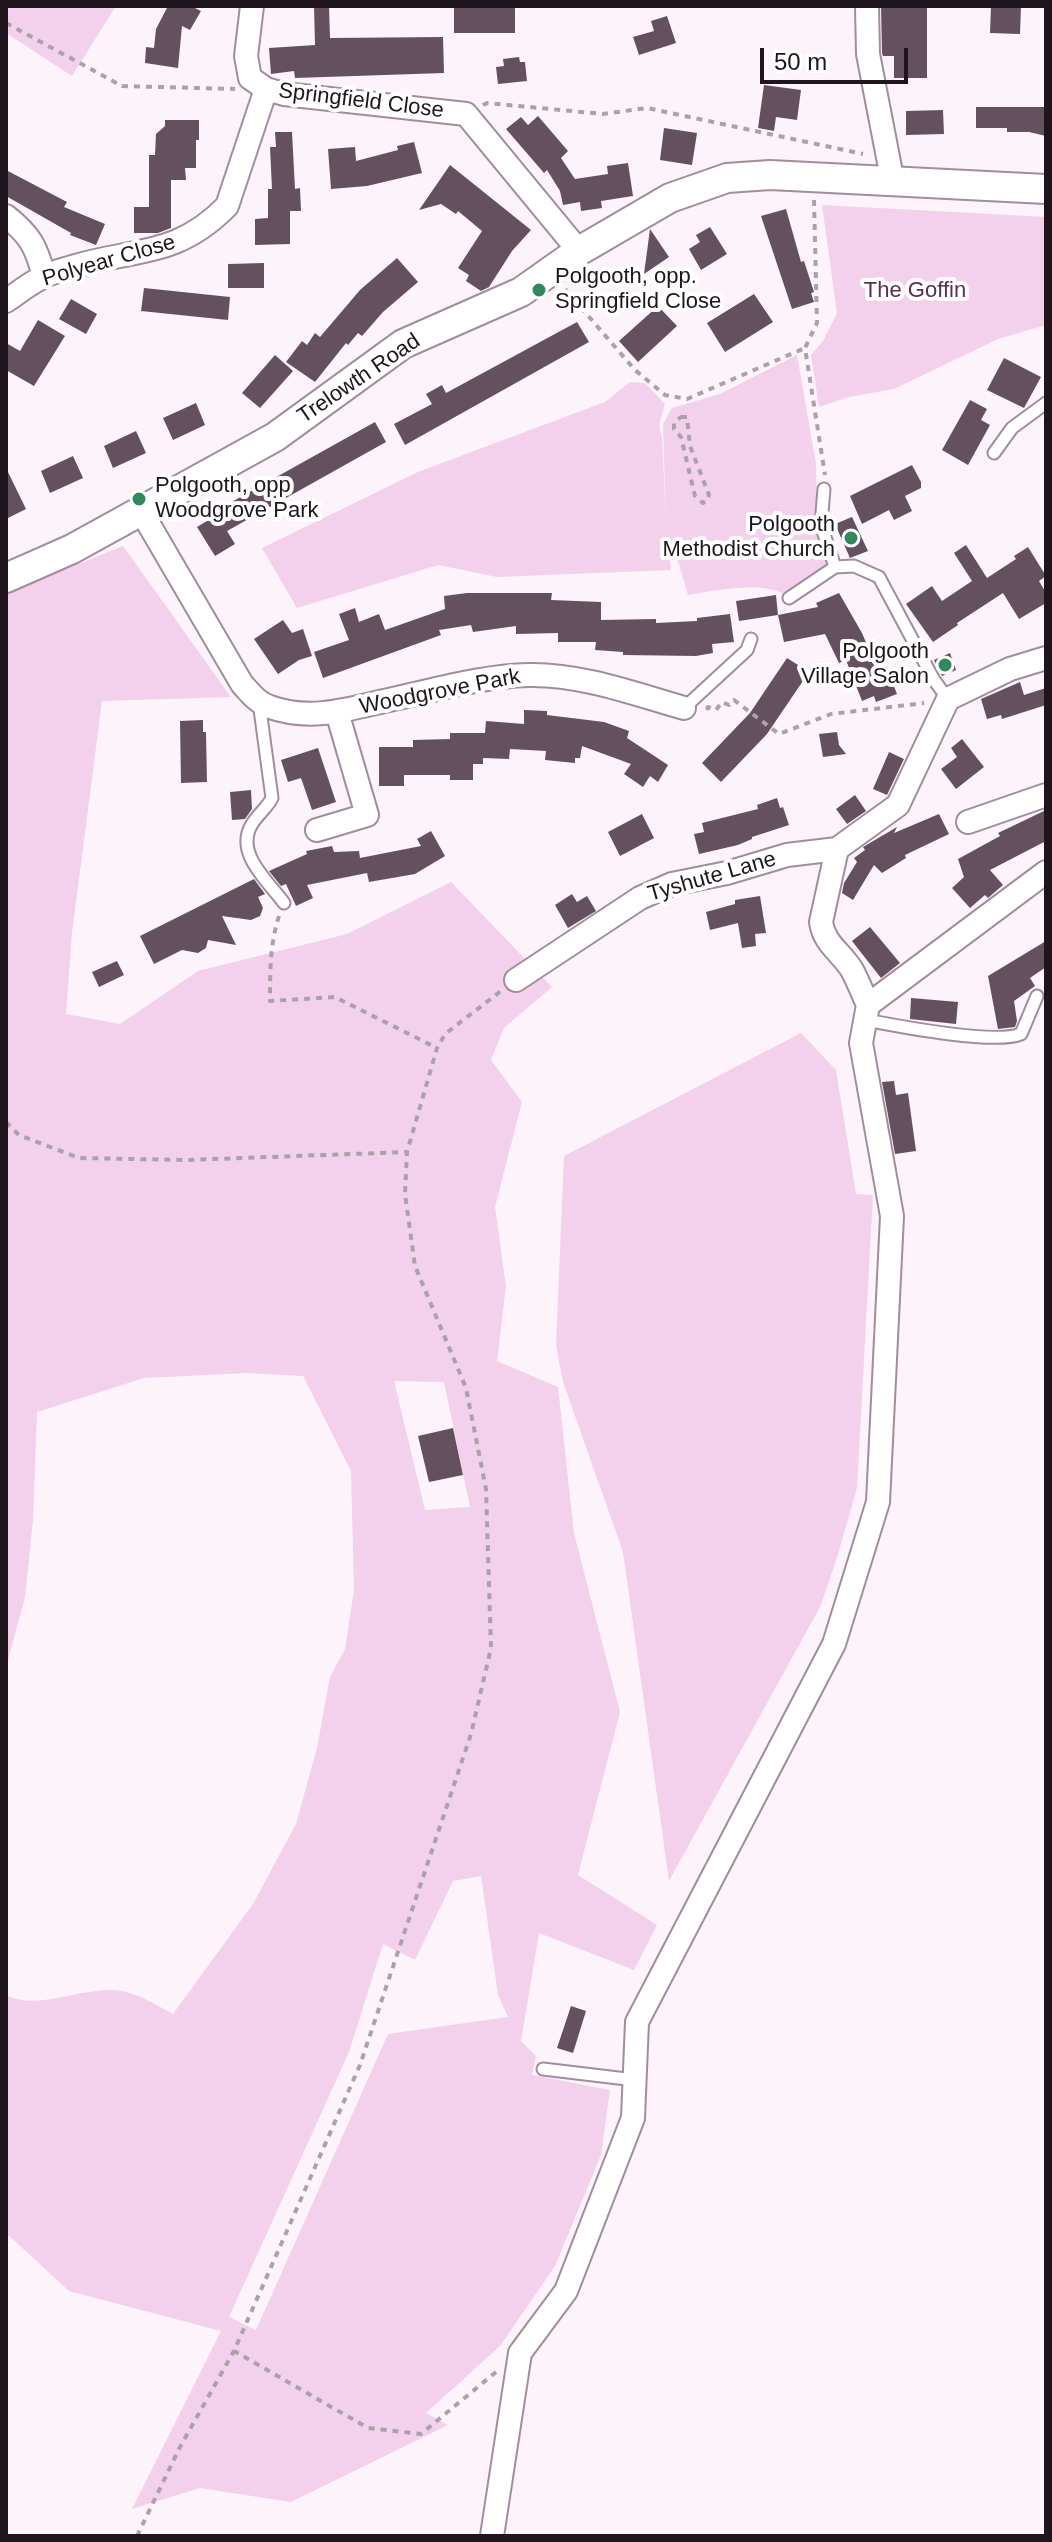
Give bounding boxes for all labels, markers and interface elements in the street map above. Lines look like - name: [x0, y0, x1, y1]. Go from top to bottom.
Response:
- scale bar: [764, 32, 912, 82]
- text: 50 m: [774, 48, 827, 75]
- street label: Springfield Close: [277, 78, 445, 124]
- street label: Polyear Close: [40, 229, 178, 293]
- place label: Polgooth, opp. Springfield Close: [555, 264, 721, 316]
- park label: The Goffin: [864, 278, 966, 304]
- marker: Polgooth, opp. Springfield Close: [530, 281, 548, 299]
- street label: Trelowth Road: [293, 328, 425, 430]
- place label: Polgooth, opp Woodgrove Park: [155, 473, 318, 524]
- marker: Polgooth, opp Woodgrove Park: [130, 490, 148, 508]
- place label: Polgooth Methodist Church: [663, 512, 835, 564]
- marker: Polgooth Methodist Church: [842, 529, 860, 547]
- place label: Polgooth Village Salon: [801, 639, 929, 690]
- marker: Polgooth Village Salon: [936, 656, 954, 674]
- street label: Woodgrove Park: [357, 663, 523, 721]
- street label: Tyshute Lane: [645, 846, 779, 908]

